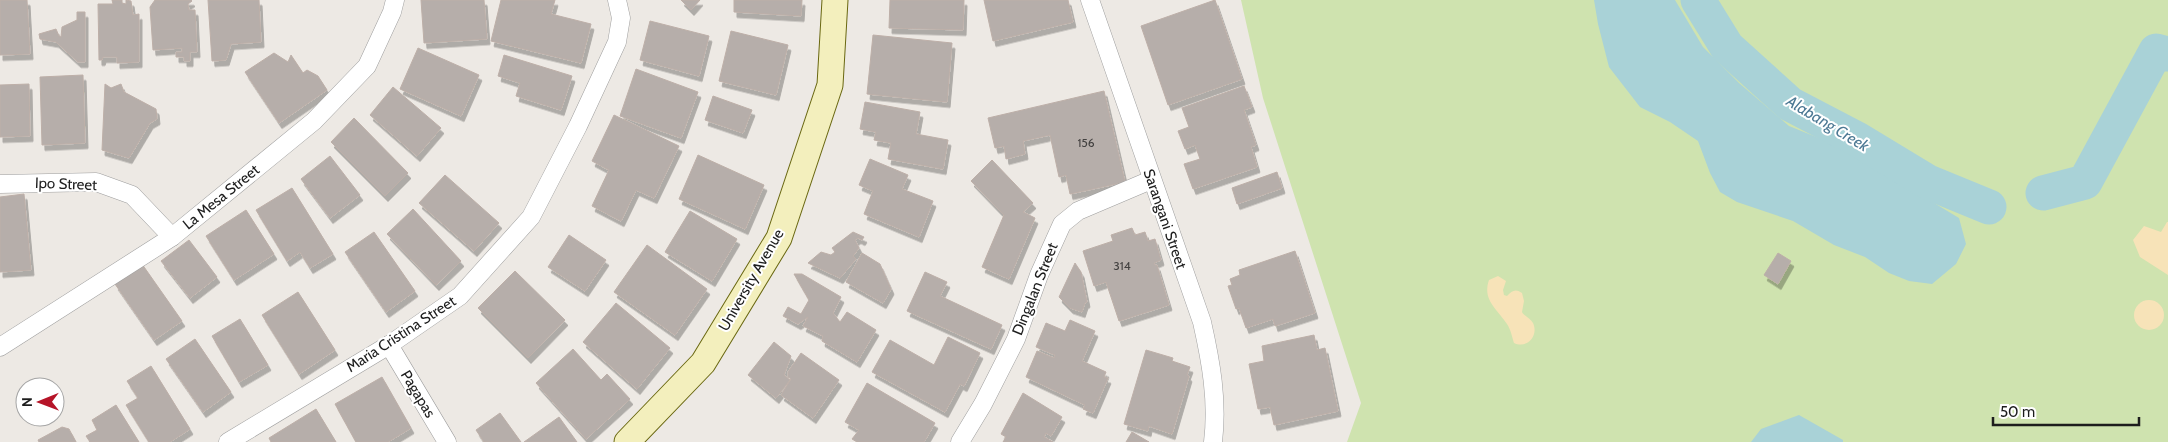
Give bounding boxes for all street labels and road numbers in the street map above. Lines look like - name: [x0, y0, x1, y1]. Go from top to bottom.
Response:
- street label: La Mesa Street: [179, 161, 263, 233]
- street label: Sarangani Street: [1140, 167, 1190, 271]
- street label: Ipo Street: [35, 174, 97, 194]
- street label: University Avenue: [715, 226, 788, 334]
- street label: Dingalan Street: [1008, 240, 1062, 338]
- street label: Maria Cristina Street: [343, 292, 459, 376]
- street label: Pagapas: [397, 367, 439, 421]

